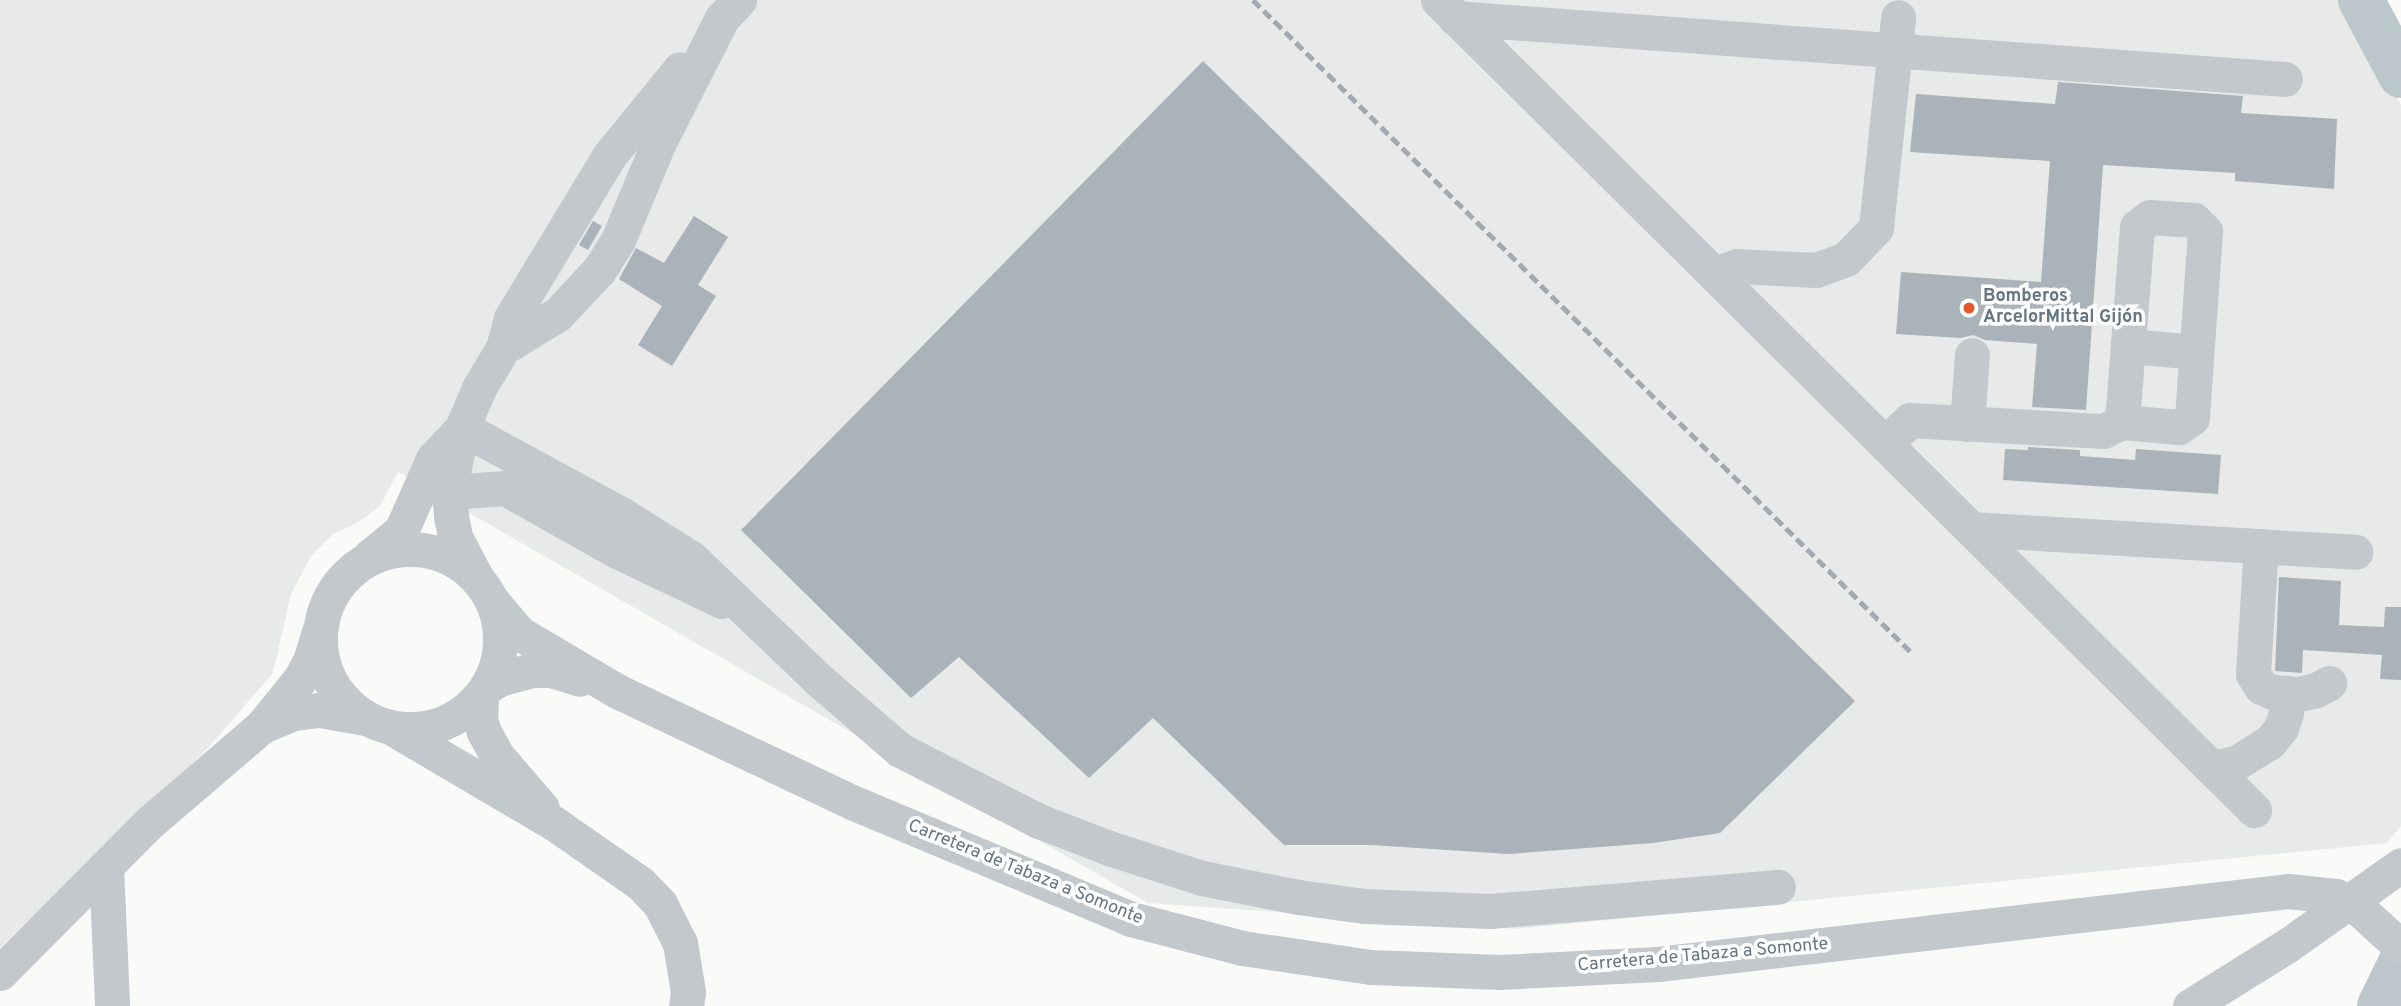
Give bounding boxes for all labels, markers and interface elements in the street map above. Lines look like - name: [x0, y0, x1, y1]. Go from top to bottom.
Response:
- place label: Bomberos ArcelorMittal Gijón: [1983, 287, 2143, 330]
- marker: Bomberos ArcelorMittal Gijón: [1961, 300, 1977, 316]
- street label: Carretera de Tabaza a Somonte: [904, 816, 1146, 930]
- street label: Carretera de Tabaza a Somonte: [1576, 934, 1830, 978]

